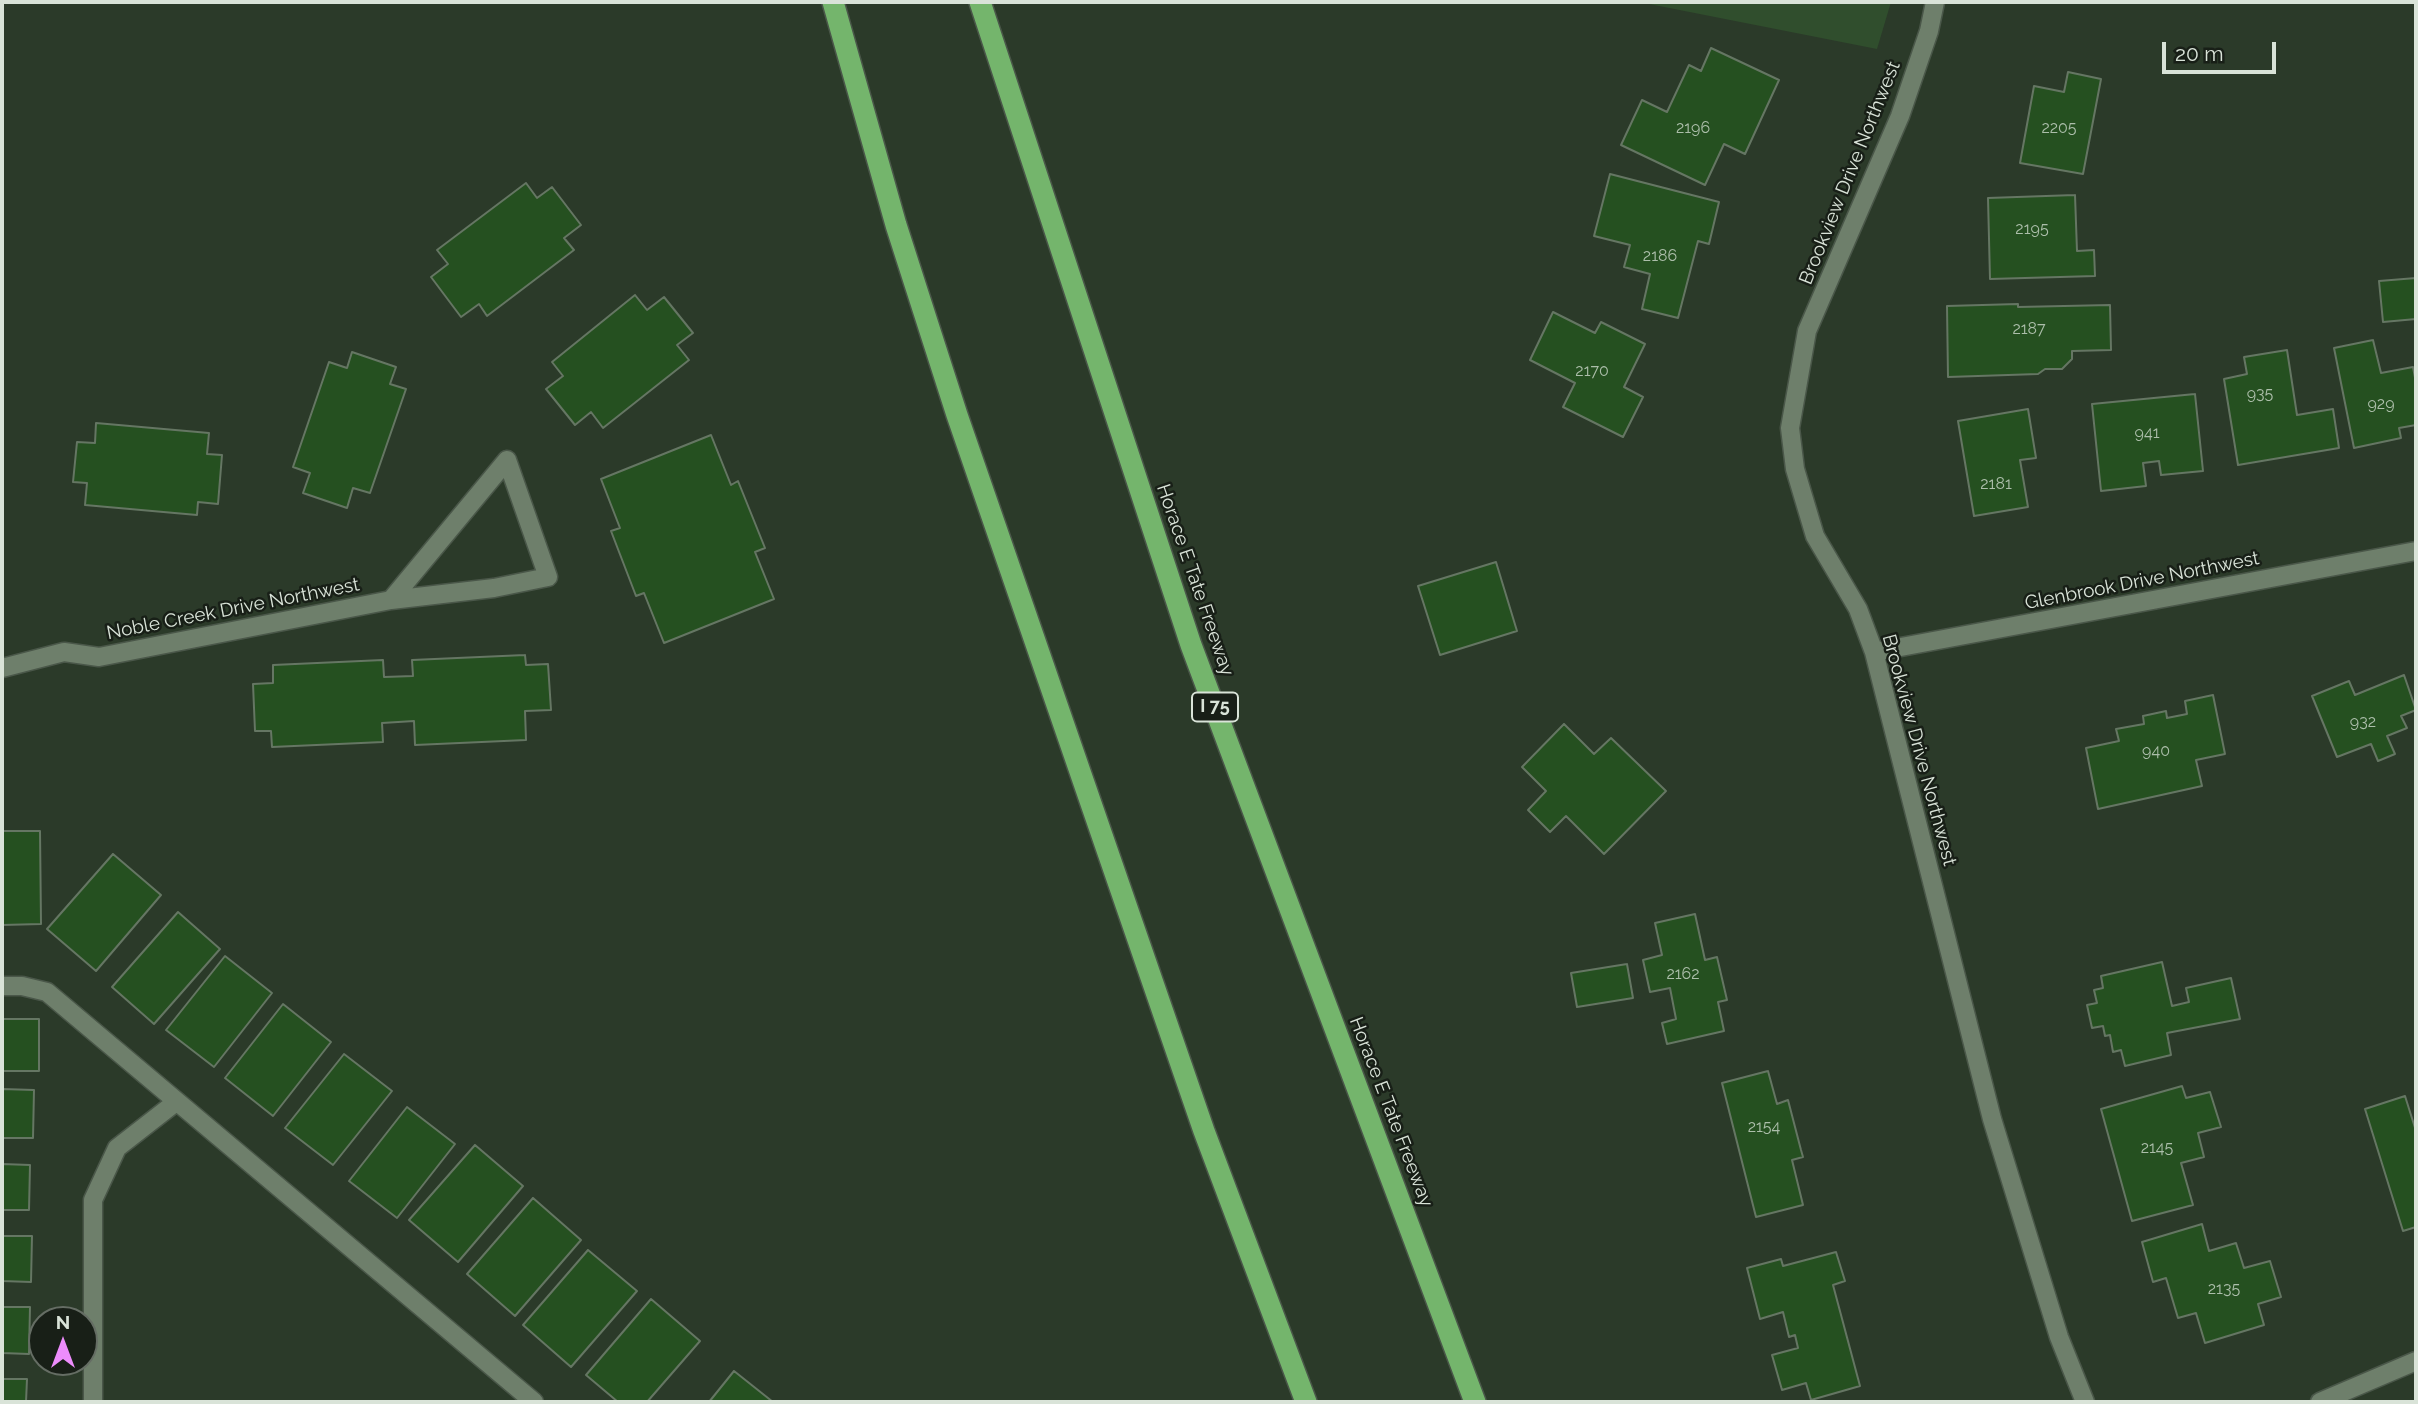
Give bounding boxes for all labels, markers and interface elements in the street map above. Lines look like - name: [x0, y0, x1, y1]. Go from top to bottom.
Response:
- scale bar: [2166, 28, 2280, 72]
- text: 20 m: [2175, 41, 2223, 66]
- street label: Brookview Drive Northwest: [1795, 58, 1905, 288]
- house number: 2196: [1676, 118, 1710, 138]
- house number: 2205: [2041, 118, 2077, 138]
- house number: 2195: [2015, 219, 2049, 239]
- house number: 2186: [1643, 246, 1677, 266]
- house number: 2187: [2012, 319, 2046, 339]
- house number: 2170: [1575, 361, 1609, 381]
- house number: 935: [2247, 384, 2273, 404]
- house number: 929: [2367, 394, 2395, 414]
- house number: 941: [2135, 423, 2159, 443]
- house number: 2181: [1980, 474, 2012, 494]
- street label: Horace E Tate Freeway: [1151, 481, 1239, 679]
- street label: Glenbrook Drive Northwest: [2023, 547, 2261, 615]
- street label: Noble Creek Drive Northwest: [105, 573, 361, 645]
- street label: Brookview Drive Northwest: [1877, 632, 1961, 868]
- road number: I 75: [1192, 692, 1238, 722]
- house number: 932: [2350, 712, 2376, 732]
- house number: 940: [2142, 741, 2170, 761]
- house number: 2162: [1666, 964, 1700, 984]
- street label: Horace E Tate Freeway: [1344, 1014, 1438, 1210]
- house number: 2154: [1748, 1117, 1780, 1137]
- house number: 2145: [2141, 1138, 2173, 1158]
- house number: 2135: [2208, 1279, 2240, 1299]
- north arrow: [28, 1306, 98, 1376]
- text: N: [56, 1311, 70, 1333]

